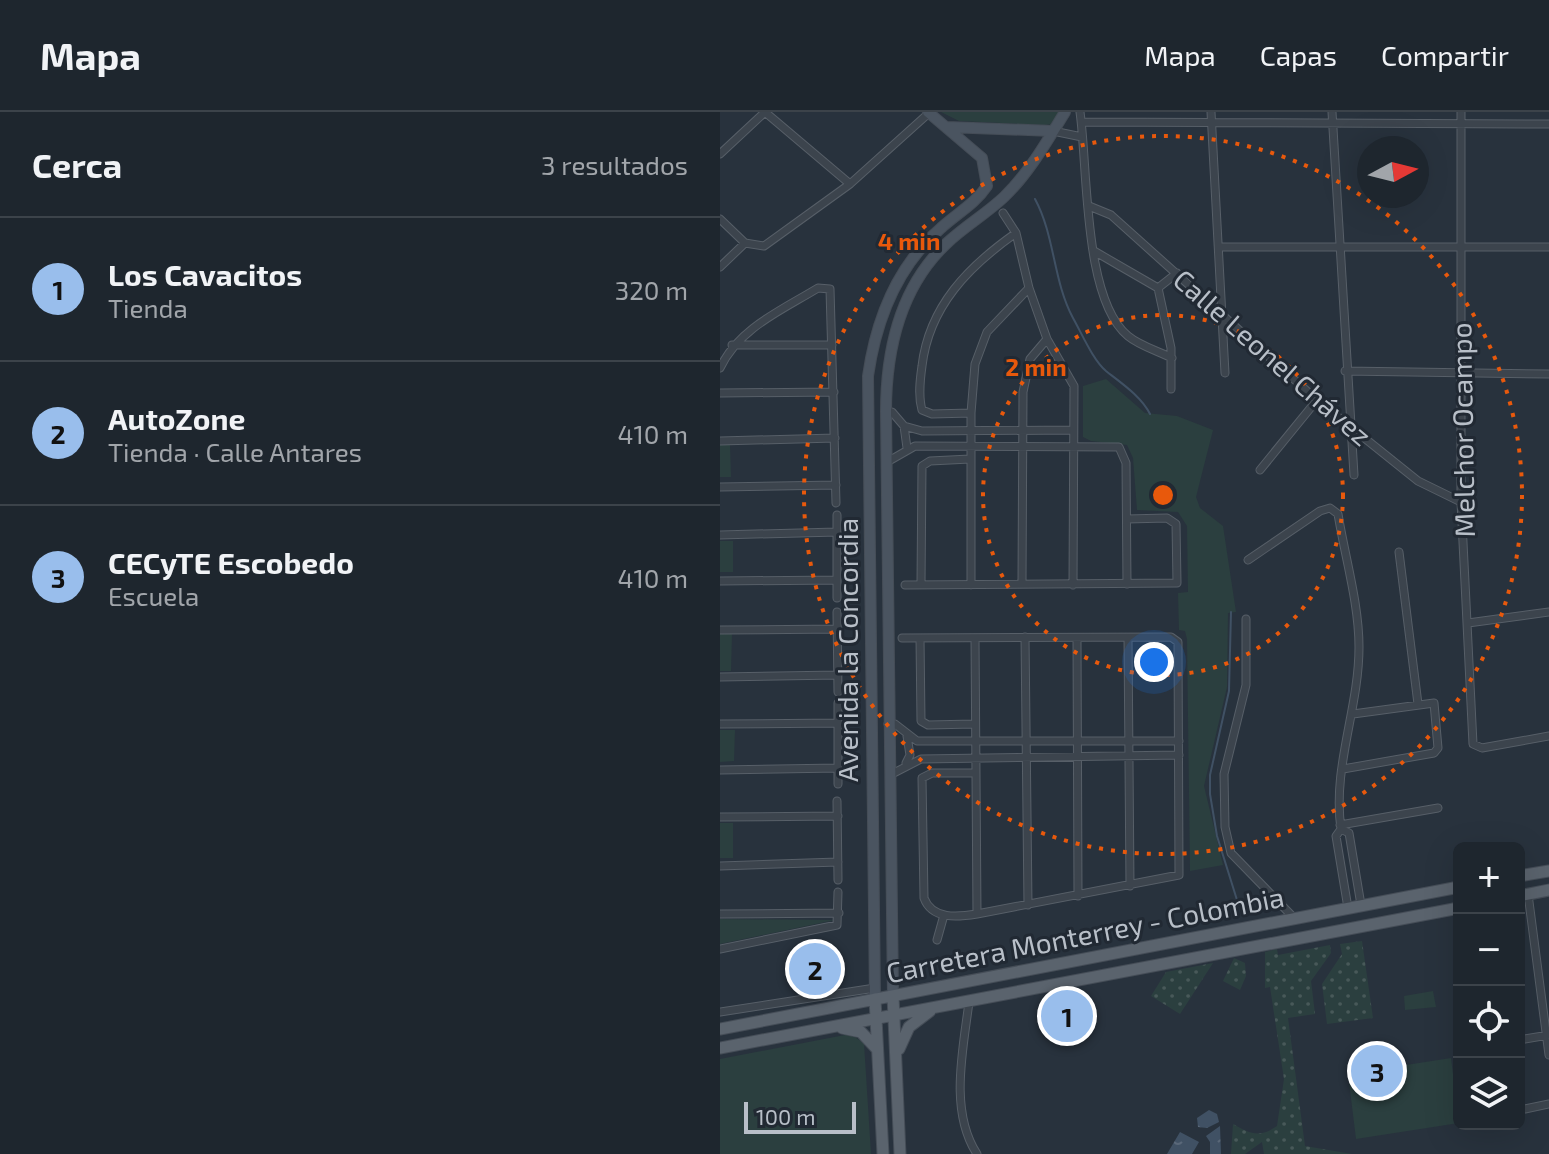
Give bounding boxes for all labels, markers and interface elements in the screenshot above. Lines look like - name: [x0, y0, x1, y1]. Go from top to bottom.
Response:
- text: Mapa: [40, 32, 141, 78]
- text: Mapa: [1144, 38, 1216, 72]
- text: Capas: [1260, 38, 1337, 72]
- text: Compartir: [1381, 38, 1509, 72]
- north arrow: [1357, 136, 1429, 208]
- text: Cerca: [32, 144, 122, 185]
- text: 3 resultados: [541, 149, 688, 180]
- text: 4 min: [878, 226, 940, 255]
- text: Los Cavacitos: [108, 256, 302, 292]
- street label: Calle Leonel Chávez: [1167, 262, 1379, 452]
- text: 1: [52, 274, 64, 305]
- text: 320 m: [615, 274, 688, 305]
- text: Tienda: [108, 292, 188, 323]
- street label: Melchor Ocampo: [1443, 322, 1481, 538]
- text: 2 min: [1005, 352, 1067, 381]
- text: AutoZone: [108, 400, 245, 436]
- text: 2: [50, 418, 66, 449]
- text: 410 m: [617, 418, 688, 449]
- text: Tienda · Calle Antares: [108, 436, 362, 467]
- centre of rings: [1149, 481, 1177, 509]
- street label: Avenida la Concordia: [830, 518, 864, 782]
- text: CECyTE Escobedo: [108, 544, 354, 580]
- text: 3: [51, 562, 65, 593]
- text: 410 m: [617, 562, 688, 593]
- text: Escuela: [108, 580, 199, 611]
- your location: [1134, 642, 1174, 682]
- map controls: [1453, 842, 1525, 1130]
- button: +: [1453, 842, 1525, 914]
- street label: Carretera Monterrey - Colombia: [883, 879, 1287, 989]
- button: −: [1453, 914, 1525, 986]
- pin: 2: [789, 939, 841, 999]
- pin: 1: [1041, 986, 1093, 1046]
- button: locate: [1453, 986, 1525, 1058]
- pin: 3: [1351, 1041, 1403, 1101]
- button: layers: [1453, 1058, 1525, 1130]
- scale bar: [744, 1098, 856, 1134]
- text: 100 m: [756, 1103, 815, 1129]

